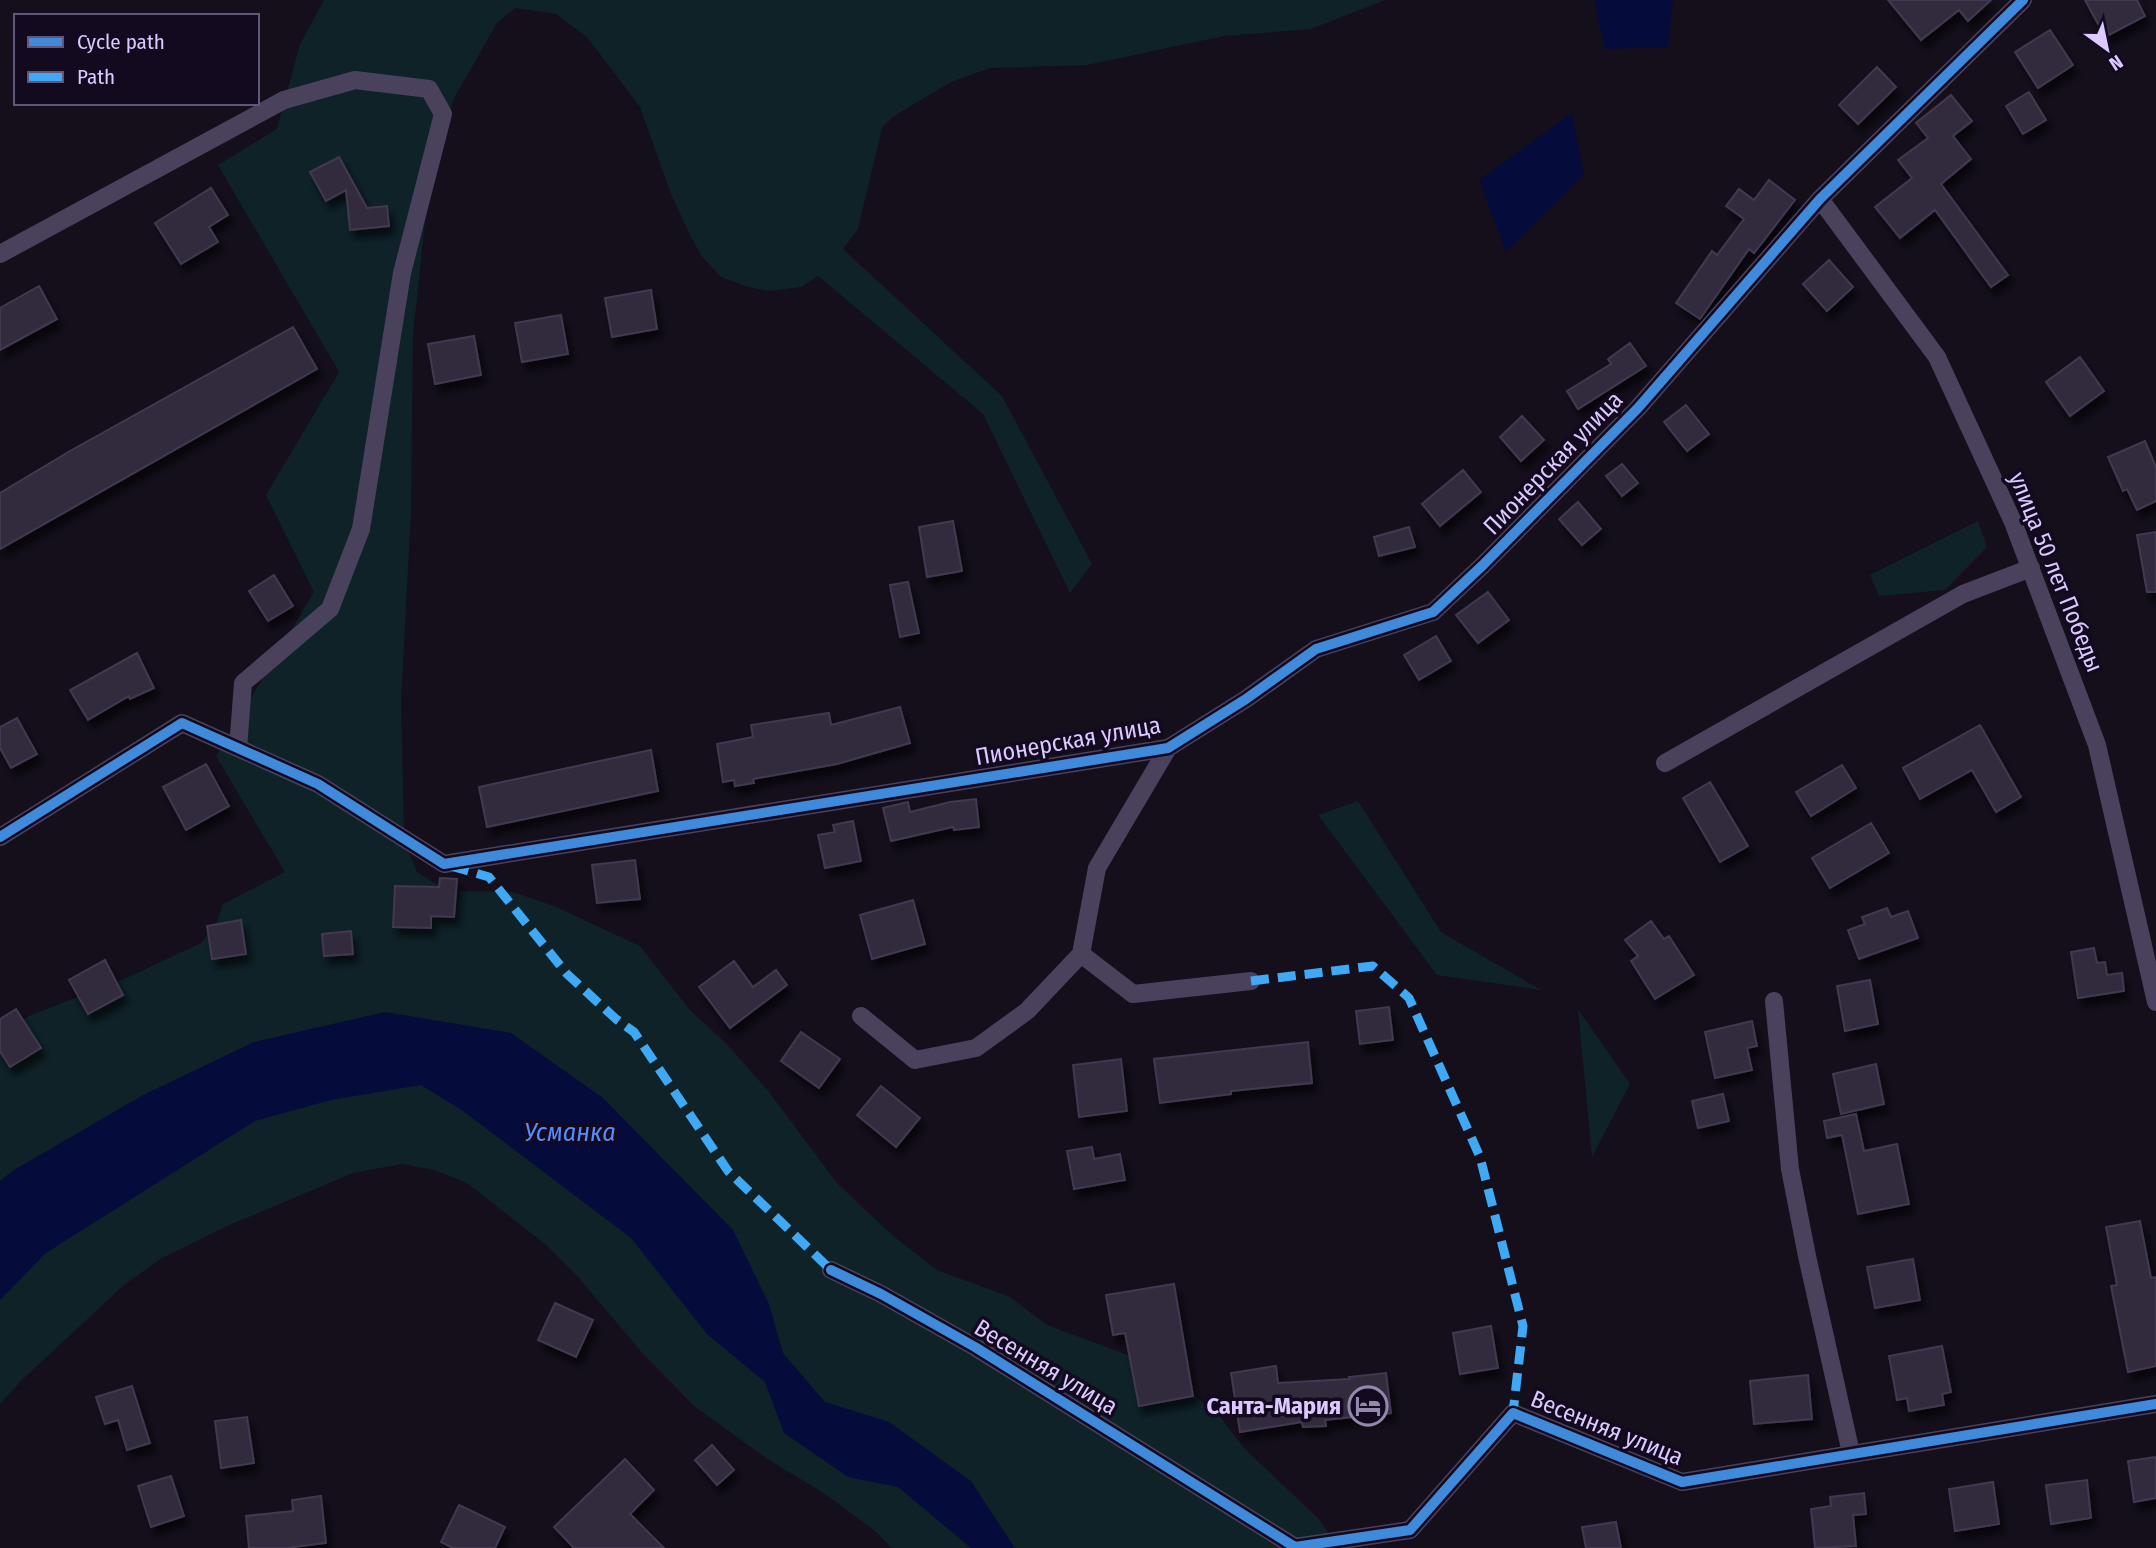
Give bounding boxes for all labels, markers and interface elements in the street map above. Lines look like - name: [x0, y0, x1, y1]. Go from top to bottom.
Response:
- legend: [14, 14, 259, 105]
- north arrow: [2072, 14, 2142, 84]
- text: Cycle path: [77, 29, 165, 55]
- text: N: [2105, 50, 2127, 76]
- text: Path: [77, 64, 115, 90]
- street label: Пионерская улица: [1478, 386, 1628, 540]
- street label: улица 50 лет Победы: [2003, 468, 2109, 676]
- street label: Пионерская улица: [973, 711, 1163, 771]
- water label: Усманка: [524, 1117, 616, 1148]
- street label: Весенняя улица: [969, 1313, 1123, 1421]
- hotel icon: Санта-Мария: [1347, 1385, 1389, 1427]
- street label: Весенняя улица: [1527, 1385, 1687, 1471]
- place label: Санта-Мария: [1207, 1392, 1341, 1420]

